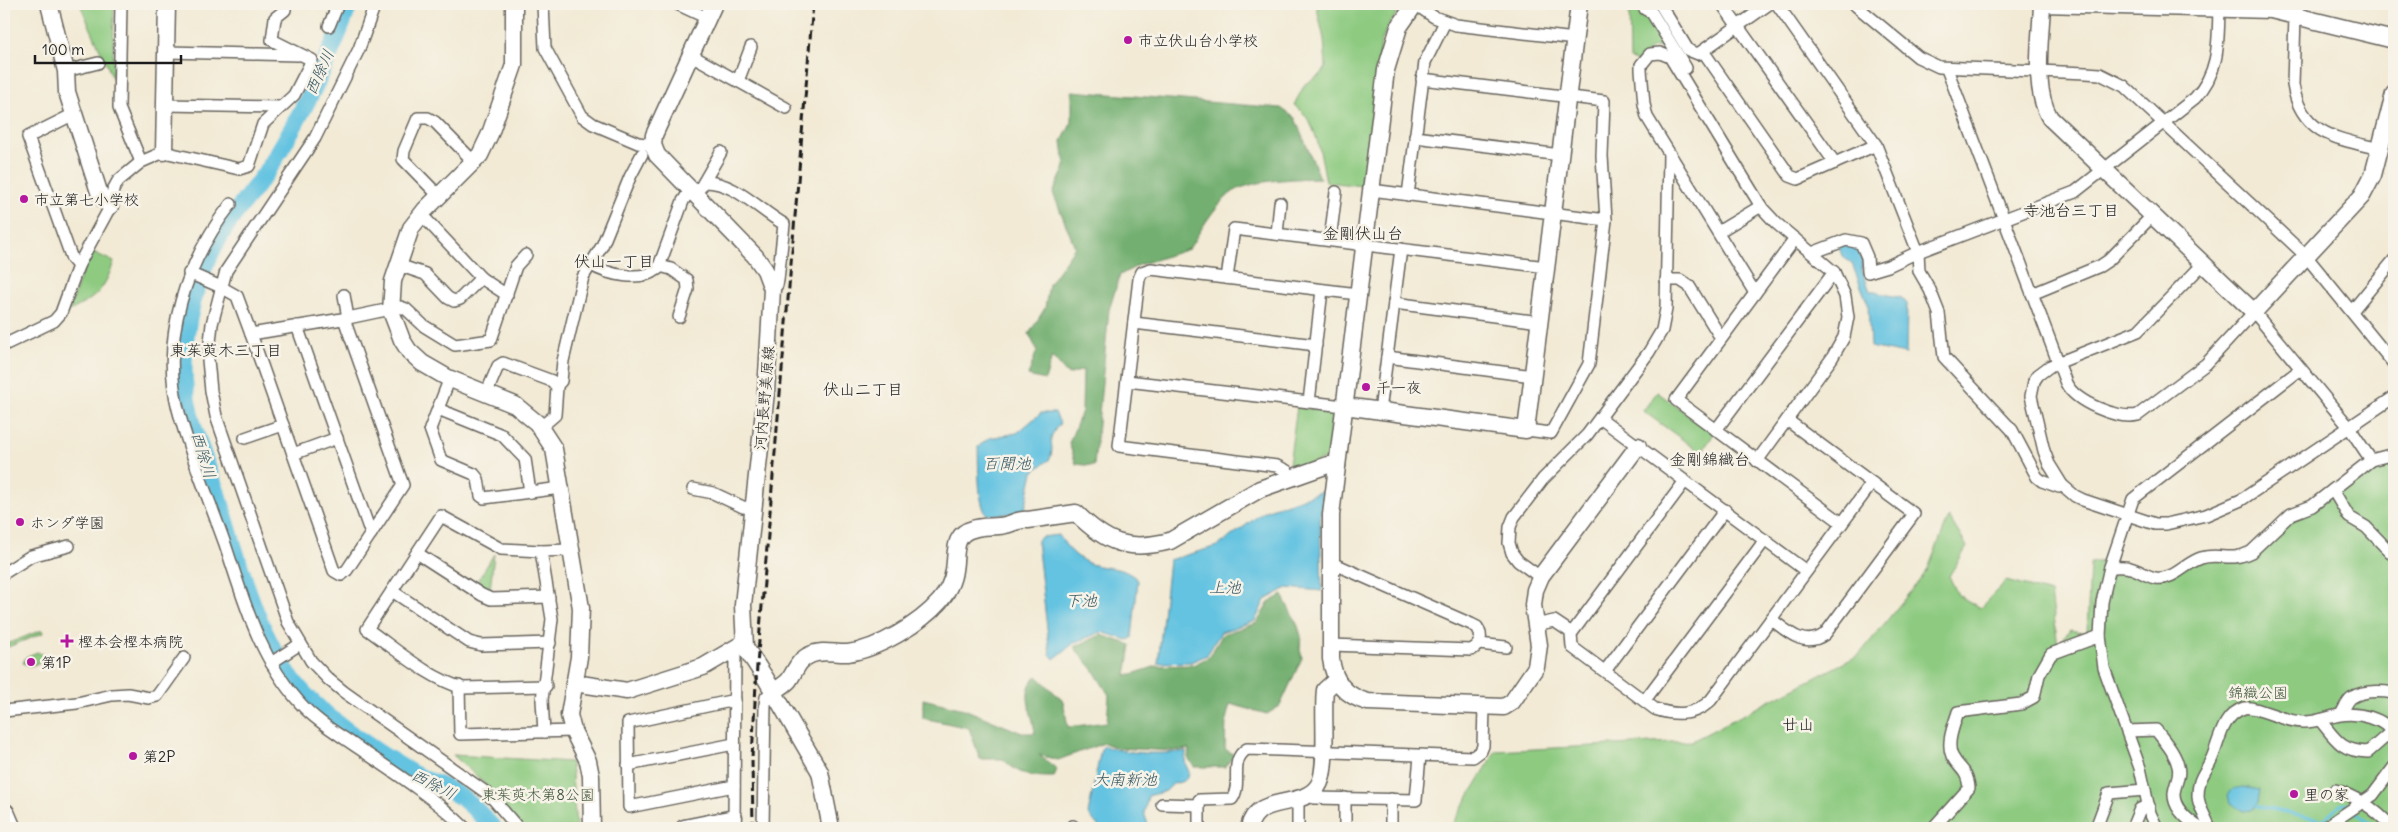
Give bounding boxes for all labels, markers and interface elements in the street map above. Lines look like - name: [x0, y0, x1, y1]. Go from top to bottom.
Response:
- place label: 市立伏山台小学校: [1138, 31, 1258, 50]
- scale bar: [35, 32, 181, 64]
- marker: 市立伏山台小学校: [1122, 34, 1134, 46]
- text: 100 m: [42, 40, 84, 59]
- water label: 西除川: [300, 46, 338, 98]
- place label: 市立第七小学校: [34, 190, 139, 209]
- marker: 市立第七小学校: [18, 193, 30, 205]
- district label: 寺池台三丁目: [2023, 200, 2119, 220]
- district label: 金剛伏山台: [1323, 223, 1403, 243]
- district label: 伏山一丁目: [574, 251, 654, 271]
- district label: 東茱萸木三丁目: [170, 340, 282, 360]
- street label: 河内長野美原線: [750, 345, 778, 451]
- place label: 千一夜: [1376, 378, 1421, 397]
- district label: 伏山二丁目: [823, 379, 903, 399]
- marker: 千一夜: [1360, 381, 1372, 393]
- water label: 西除川: [187, 429, 221, 481]
- district label: 金剛錦織台: [1670, 449, 1750, 469]
- water label: 百聞池: [983, 453, 1032, 473]
- place label: ホンダ学園: [30, 513, 104, 532]
- marker: ホンダ学園: [14, 516, 26, 528]
- water label: 上池: [1209, 577, 1242, 597]
- water label: 下池: [1065, 590, 1098, 610]
- place label: 樫本会樫本病院: [78, 632, 183, 651]
- marker: 樫本会樫本病院: [60, 634, 74, 648]
- place label: 第1P: [41, 653, 71, 672]
- marker: 第1P: [25, 656, 37, 668]
- park label: 錦織公園: [2228, 683, 2288, 702]
- district label: 廿山: [1782, 714, 1814, 734]
- place label: 第2P: [143, 747, 175, 766]
- marker: 第2P: [127, 750, 139, 762]
- water label: 西除川: [408, 764, 460, 804]
- water label: 大南新池: [1093, 769, 1158, 789]
- park label: 東茱萸木第8公園: [481, 785, 595, 804]
- place label: 里の家: [2304, 785, 2349, 804]
- marker: 里の家: [2288, 788, 2300, 800]

